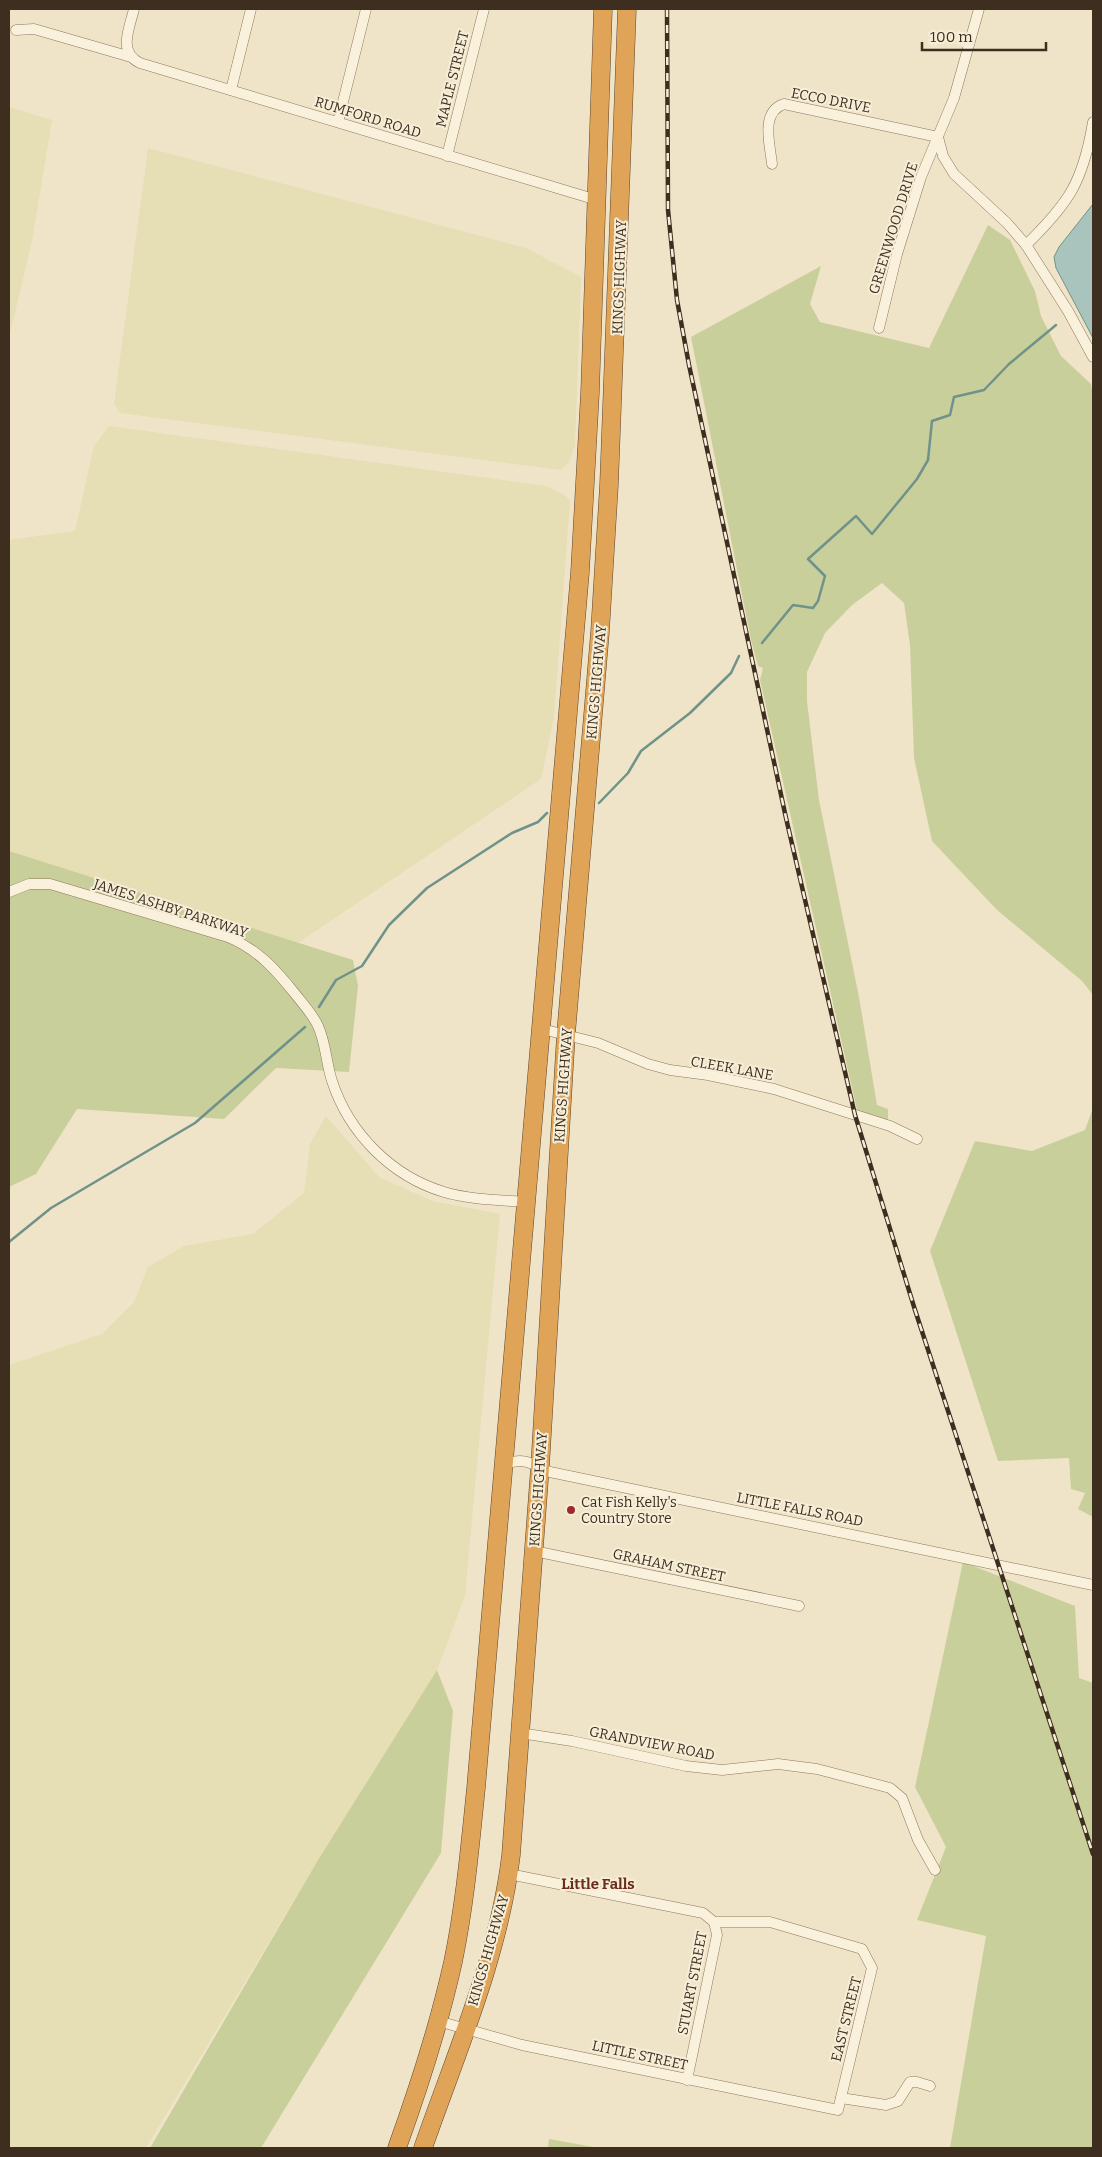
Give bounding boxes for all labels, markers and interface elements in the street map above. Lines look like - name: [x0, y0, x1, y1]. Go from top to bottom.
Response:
- scale bar: [922, 20, 1046, 52]
- text: 100 m: [930, 28, 973, 46]
- street label: MAPLE STREET: [432, 29, 473, 129]
- street label: ECCO DRIVE: [790, 84, 872, 117]
- street label: RUMFORD ROAD: [313, 93, 423, 142]
- street label: GREENWOOD DRIVE: [865, 160, 922, 296]
- street label: KINGS HIGHWAY: [609, 219, 630, 335]
- street label: KINGS HIGHWAY: [583, 624, 610, 740]
- street label: JAMES ASHBY PARKWAY: [91, 875, 250, 941]
- street label: KINGS HIGHWAY: [551, 1027, 576, 1143]
- street label: CLEEK LANE: [689, 1053, 775, 1084]
- street label: KINGS HIGHWAY: [526, 1431, 551, 1547]
- street label: LITTLE FALLS ROAD: [735, 1489, 865, 1530]
- place label: Cat Fish Kelly's Country Store: [581, 1494, 677, 1527]
- marker: Cat Fish Kelly's Country Store: [565, 1504, 577, 1516]
- street label: GRAHAM STREET: [611, 1545, 727, 1586]
- street label: GRANDVIEW ROAD: [588, 1723, 716, 1764]
- district label: Little Falls: [561, 1875, 635, 1893]
- street label: KINGS HIGHWAY: [464, 1893, 513, 2008]
- street label: STUART STREET: [674, 1930, 711, 2036]
- street label: EAST STREET: [828, 1975, 865, 2063]
- street label: LITTLE STREET: [590, 2037, 689, 2074]

